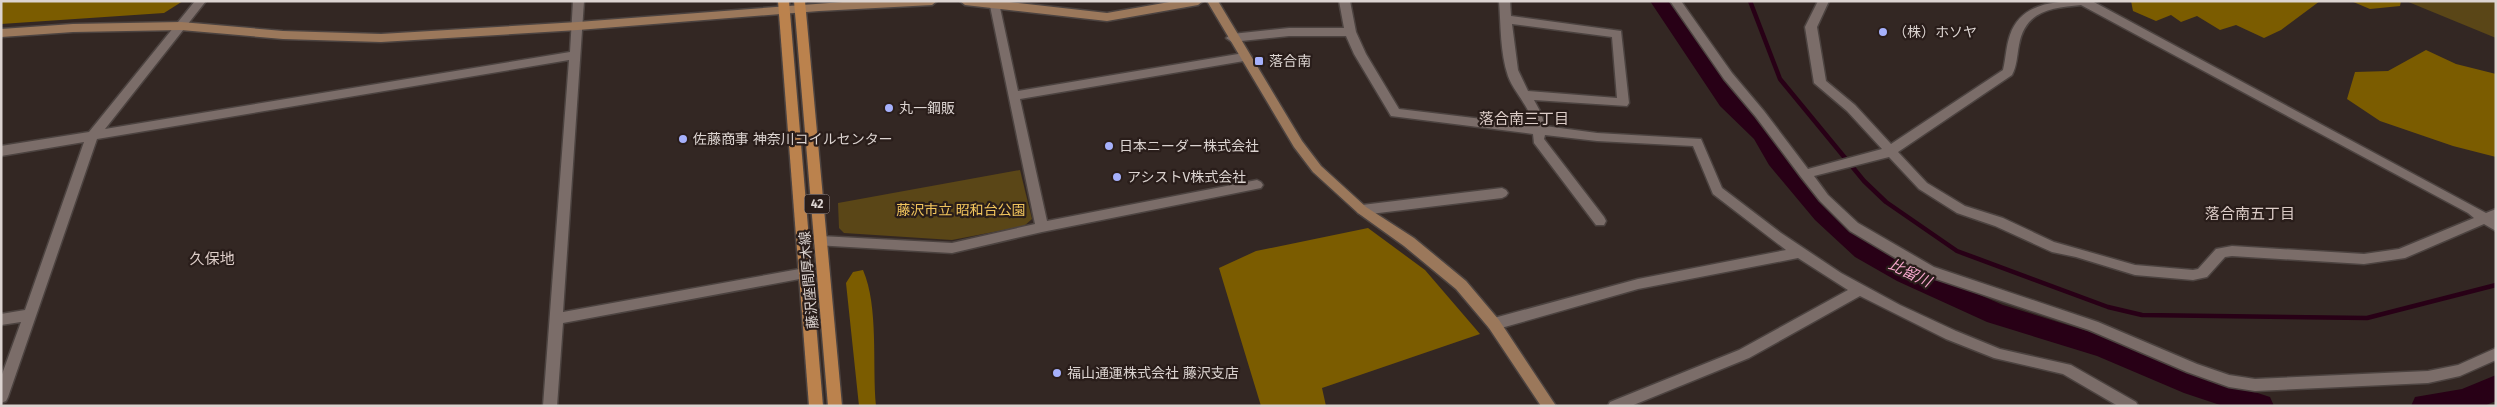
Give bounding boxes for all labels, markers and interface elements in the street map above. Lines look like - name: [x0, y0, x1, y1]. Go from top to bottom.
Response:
- place label: （株）ホソヤ: [1893, 24, 1977, 41]
- marker: （株）ホソヤ: [1877, 26, 1889, 38]
- place label: 落合南: [1269, 53, 1311, 70]
- marker: 落合南: [1253, 55, 1265, 67]
- place label: 丸一鋼販: [899, 100, 955, 117]
- marker: 丸一鋼販: [883, 102, 895, 114]
- district label: 落合南三丁目: [1479, 110, 1569, 128]
- place label: 佐藤商事 神奈川コイルセンター: [693, 131, 893, 148]
- marker: 佐藤商事 神奈川コイルセンター: [677, 133, 689, 145]
- place label: 日本ニーダー株式会社: [1119, 138, 1259, 155]
- marker: 日本ニーダー株式会社: [1103, 140, 1115, 152]
- place label: アシストV株式会社: [1127, 169, 1246, 186]
- marker: アシストV株式会社: [1111, 171, 1123, 183]
- road number: 42: [804, 194, 830, 213]
- park label: 藤沢市立 昭和台公園: [896, 202, 1026, 219]
- district label: 落合南五丁目: [2205, 205, 2295, 223]
- street label: 藤沢座間厚木線: [796, 230, 822, 330]
- district label: 久保地: [189, 250, 235, 268]
- water label: 比留川: [1886, 255, 1936, 292]
- place label: 福山通運株式会社 藤沢支店: [1067, 365, 1239, 382]
- marker: 福山通運株式会社 藤沢支店: [1051, 367, 1063, 379]

